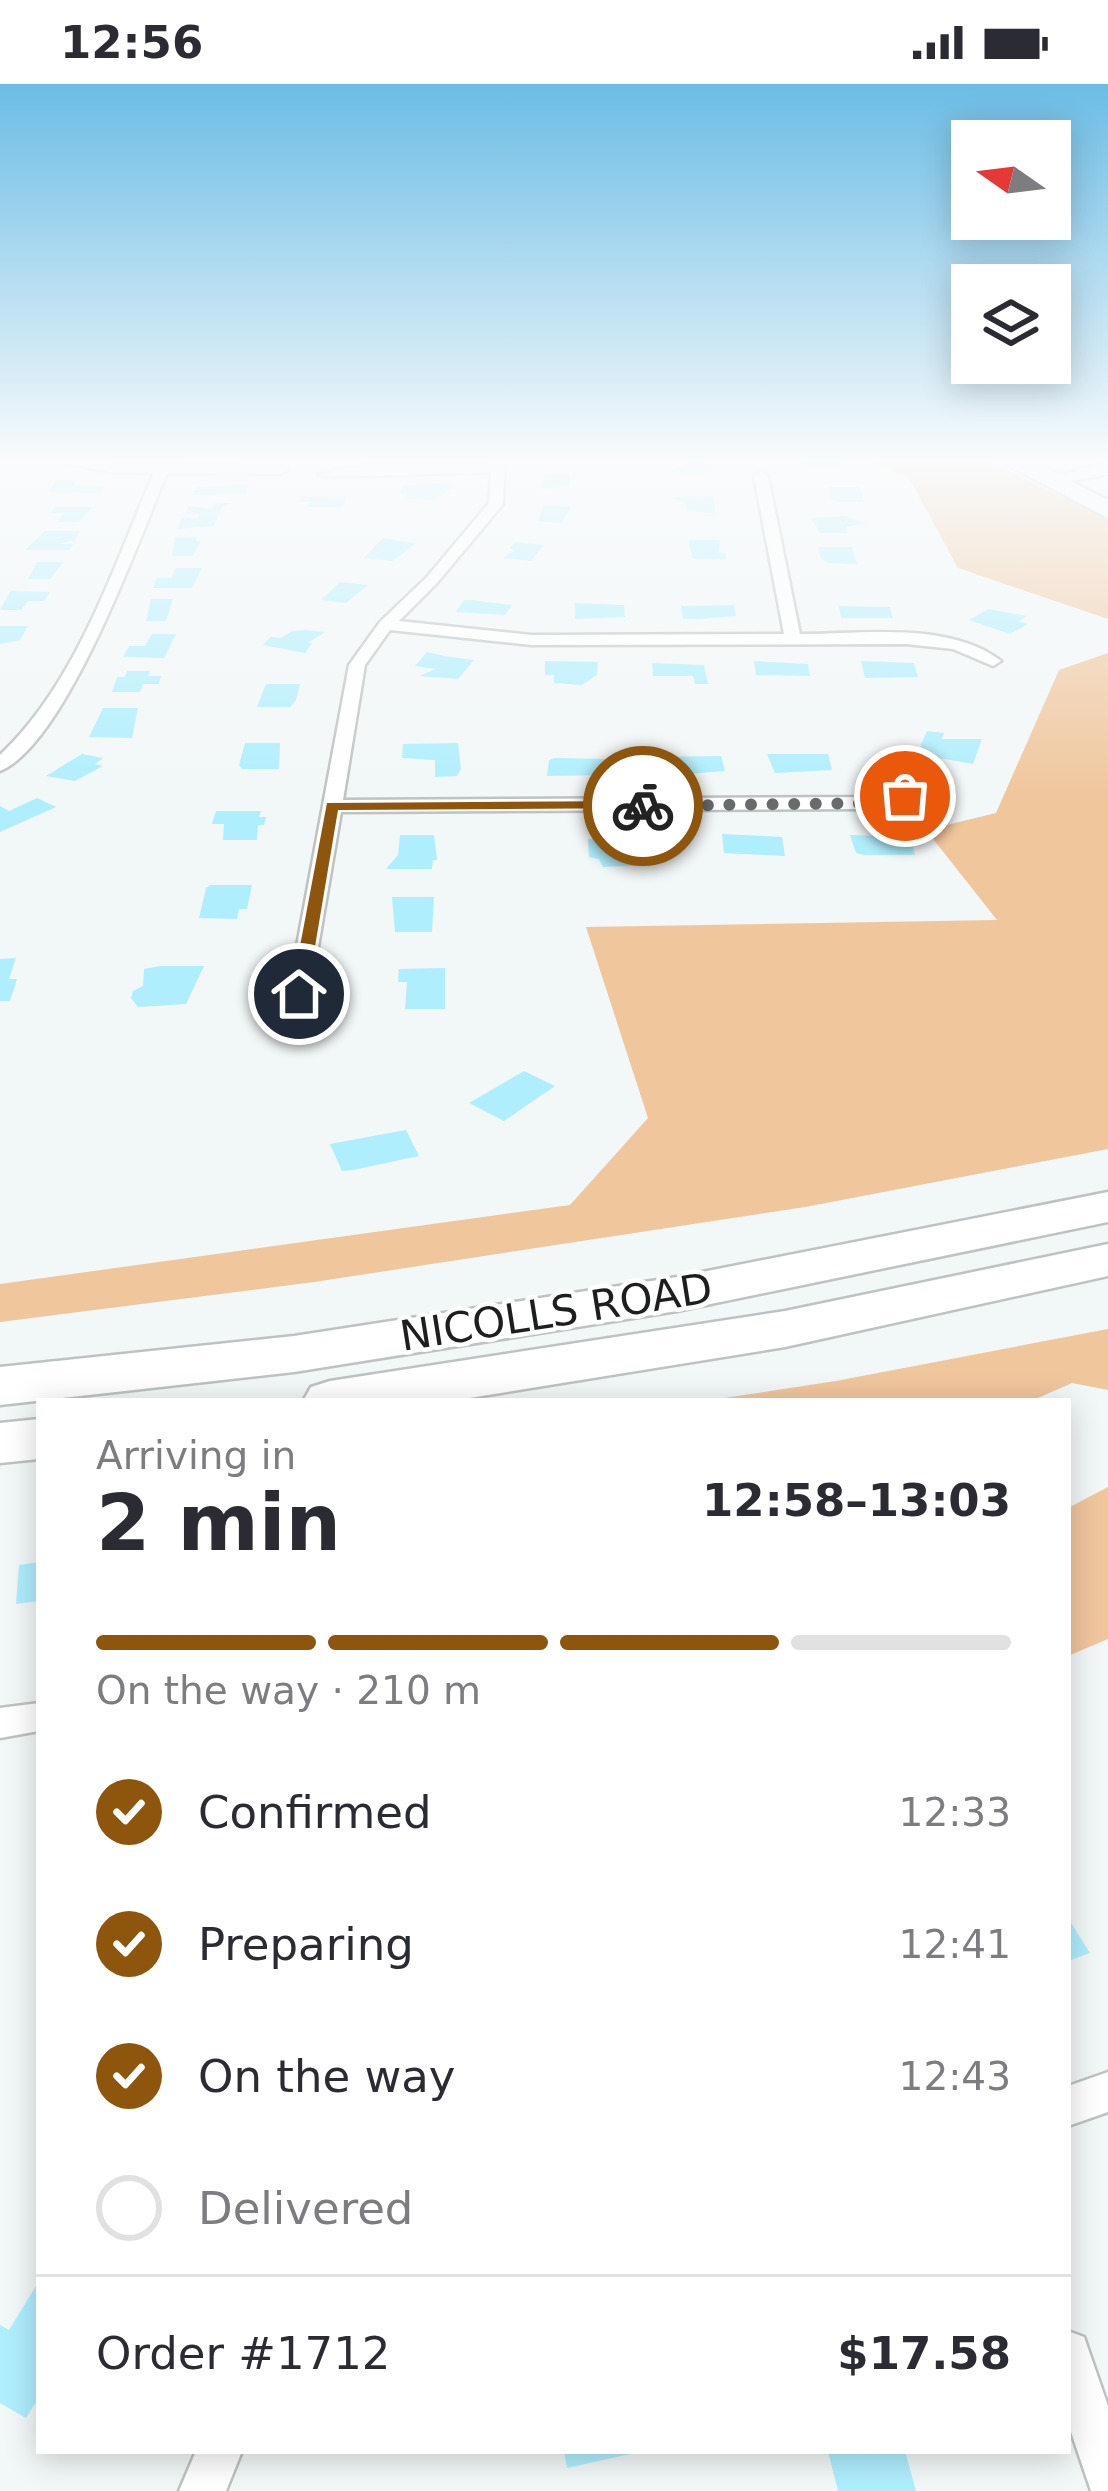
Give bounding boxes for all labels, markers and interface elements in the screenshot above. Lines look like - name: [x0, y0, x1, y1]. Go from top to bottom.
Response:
- text: 12:56: [60, 16, 203, 69]
- north arrow: [951, 120, 1071, 240]
- map controls: [951, 120, 1071, 384]
- button: layers: [951, 264, 1071, 384]
- pin: [854, 745, 956, 847]
- courier: [583, 746, 703, 866]
- icon: bag: [872, 763, 938, 829]
- icon: bike: [610, 773, 676, 839]
- pin: [248, 943, 350, 1045]
- icon: home: [266, 961, 332, 1027]
- street label: NICOLLS ROAD: [396, 1263, 716, 1361]
- text: Arriving in: [96, 1433, 296, 1478]
- text: 12:58–13:03: [702, 1474, 1011, 1527]
- text: 2 min: [96, 1478, 341, 1568]
- text: On the way · 210 m: [96, 1668, 481, 1713]
- icon: check: [96, 1779, 162, 1845]
- text: Confirmed: [198, 1786, 432, 1839]
- text: 12:33: [899, 1790, 1011, 1835]
- icon: check: [96, 1911, 162, 1977]
- text: Preparing: [198, 1918, 414, 1971]
- text: 12:41: [899, 1922, 1011, 1967]
- icon: check: [96, 2043, 162, 2109]
- text: On the way: [198, 2050, 455, 2103]
- text: 12:43: [899, 2054, 1011, 2099]
- text: Delivered: [198, 2182, 413, 2235]
- text: Order #1712: [96, 2327, 390, 2380]
- text: $17.58: [837, 2327, 1011, 2380]

